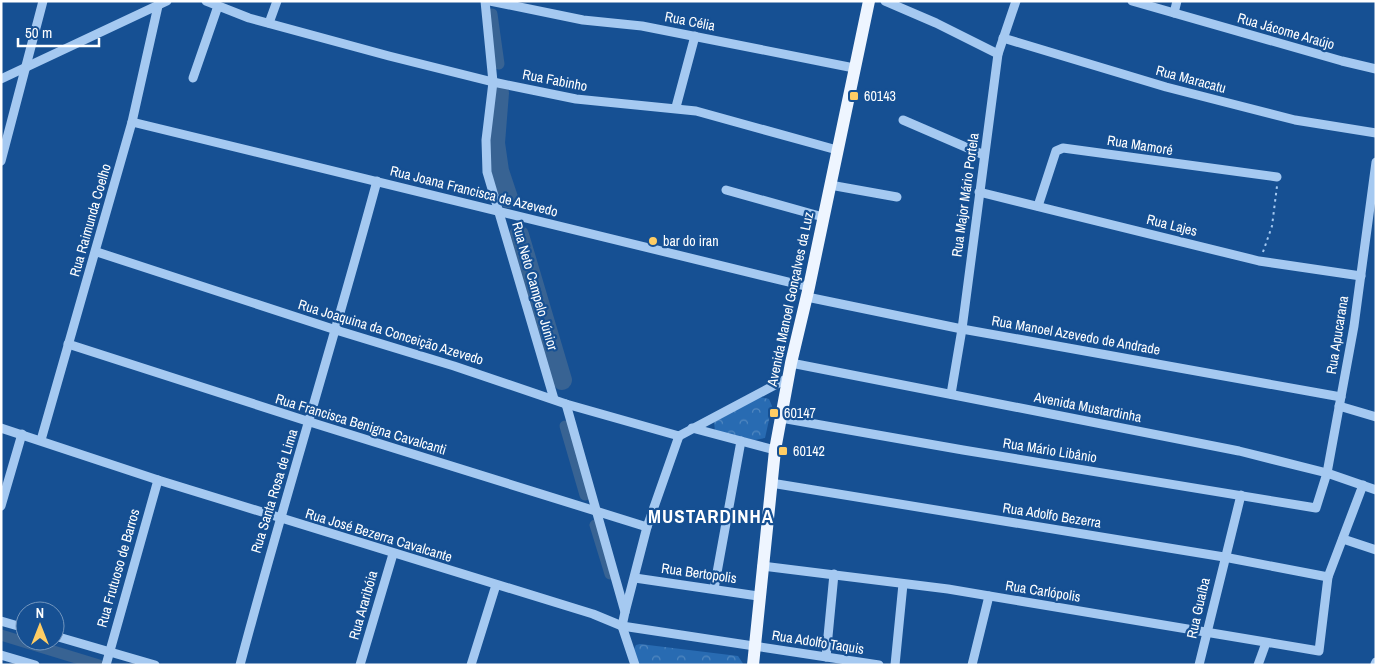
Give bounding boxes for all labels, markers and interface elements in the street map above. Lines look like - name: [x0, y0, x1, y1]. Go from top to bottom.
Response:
- street label: Rua Célia: [663, 7, 717, 35]
- street label: Rua Jácome Araújo: [1235, 9, 1337, 53]
- scale bar: [18, 15, 99, 47]
- text: 50 m: [25, 22, 52, 43]
- street label: Rua Maracatu: [1154, 61, 1228, 97]
- street label: Rua Fabinho: [521, 65, 589, 95]
- place label: 60143: [864, 87, 896, 105]
- marker: 60143: [848, 90, 860, 102]
- street label: Rua Major Mário Portela: [947, 131, 983, 258]
- street label: Rua Mamoré: [1106, 131, 1174, 159]
- street label: Rua Raimunda Coelho: [65, 161, 115, 279]
- street label: Rua Joana Francisca de Azevedo: [388, 161, 560, 221]
- street label: Avenida Manoel Gonçalves da Luz: [762, 210, 817, 389]
- street label: Rua Lajes: [1145, 210, 1199, 240]
- street label: Rua Neto Campelo Júnior: [508, 220, 562, 352]
- place label: bar do iran: [663, 232, 719, 250]
- marker: bar do iran: [647, 235, 659, 247]
- street label: Rua Apucarana: [1322, 294, 1352, 375]
- street label: Rua Joaquina da Conceição Azevedo: [296, 295, 486, 369]
- street label: Rua Manoel Azevedo de Andrade: [990, 311, 1162, 359]
- street label: Avenida Mustardinha: [1032, 388, 1144, 426]
- street label: Rua Francisca Benigna Cavalcanti: [273, 389, 449, 459]
- place label: 60147: [784, 404, 816, 422]
- marker: 60147: [768, 407, 780, 419]
- street label: Rua Santa Rosa de Lima: [247, 426, 302, 555]
- street label: Rua Mário Libânio: [1002, 434, 1098, 466]
- place label: 60142: [793, 442, 825, 460]
- marker: 60142: [777, 445, 789, 457]
- street label: Rua Adolfo Bezerra: [1001, 498, 1103, 532]
- district label: MUSTARDINHA: [648, 503, 774, 529]
- street label: Rua José Bezerra Cavalcante: [303, 504, 455, 566]
- street label: Rua Frutuoso de Barros: [92, 506, 144, 629]
- street label: Rua Bertopolis: [660, 559, 738, 587]
- street label: Rua Araribóia: [345, 568, 382, 642]
- street label: Rua Guaíba: [1182, 575, 1214, 640]
- street label: Rua Carlópolis: [1004, 576, 1082, 606]
- north arrow: [15, 601, 65, 651]
- text: N: [36, 604, 44, 622]
- street label: Rua Adolfo Taquis: [771, 626, 866, 658]

